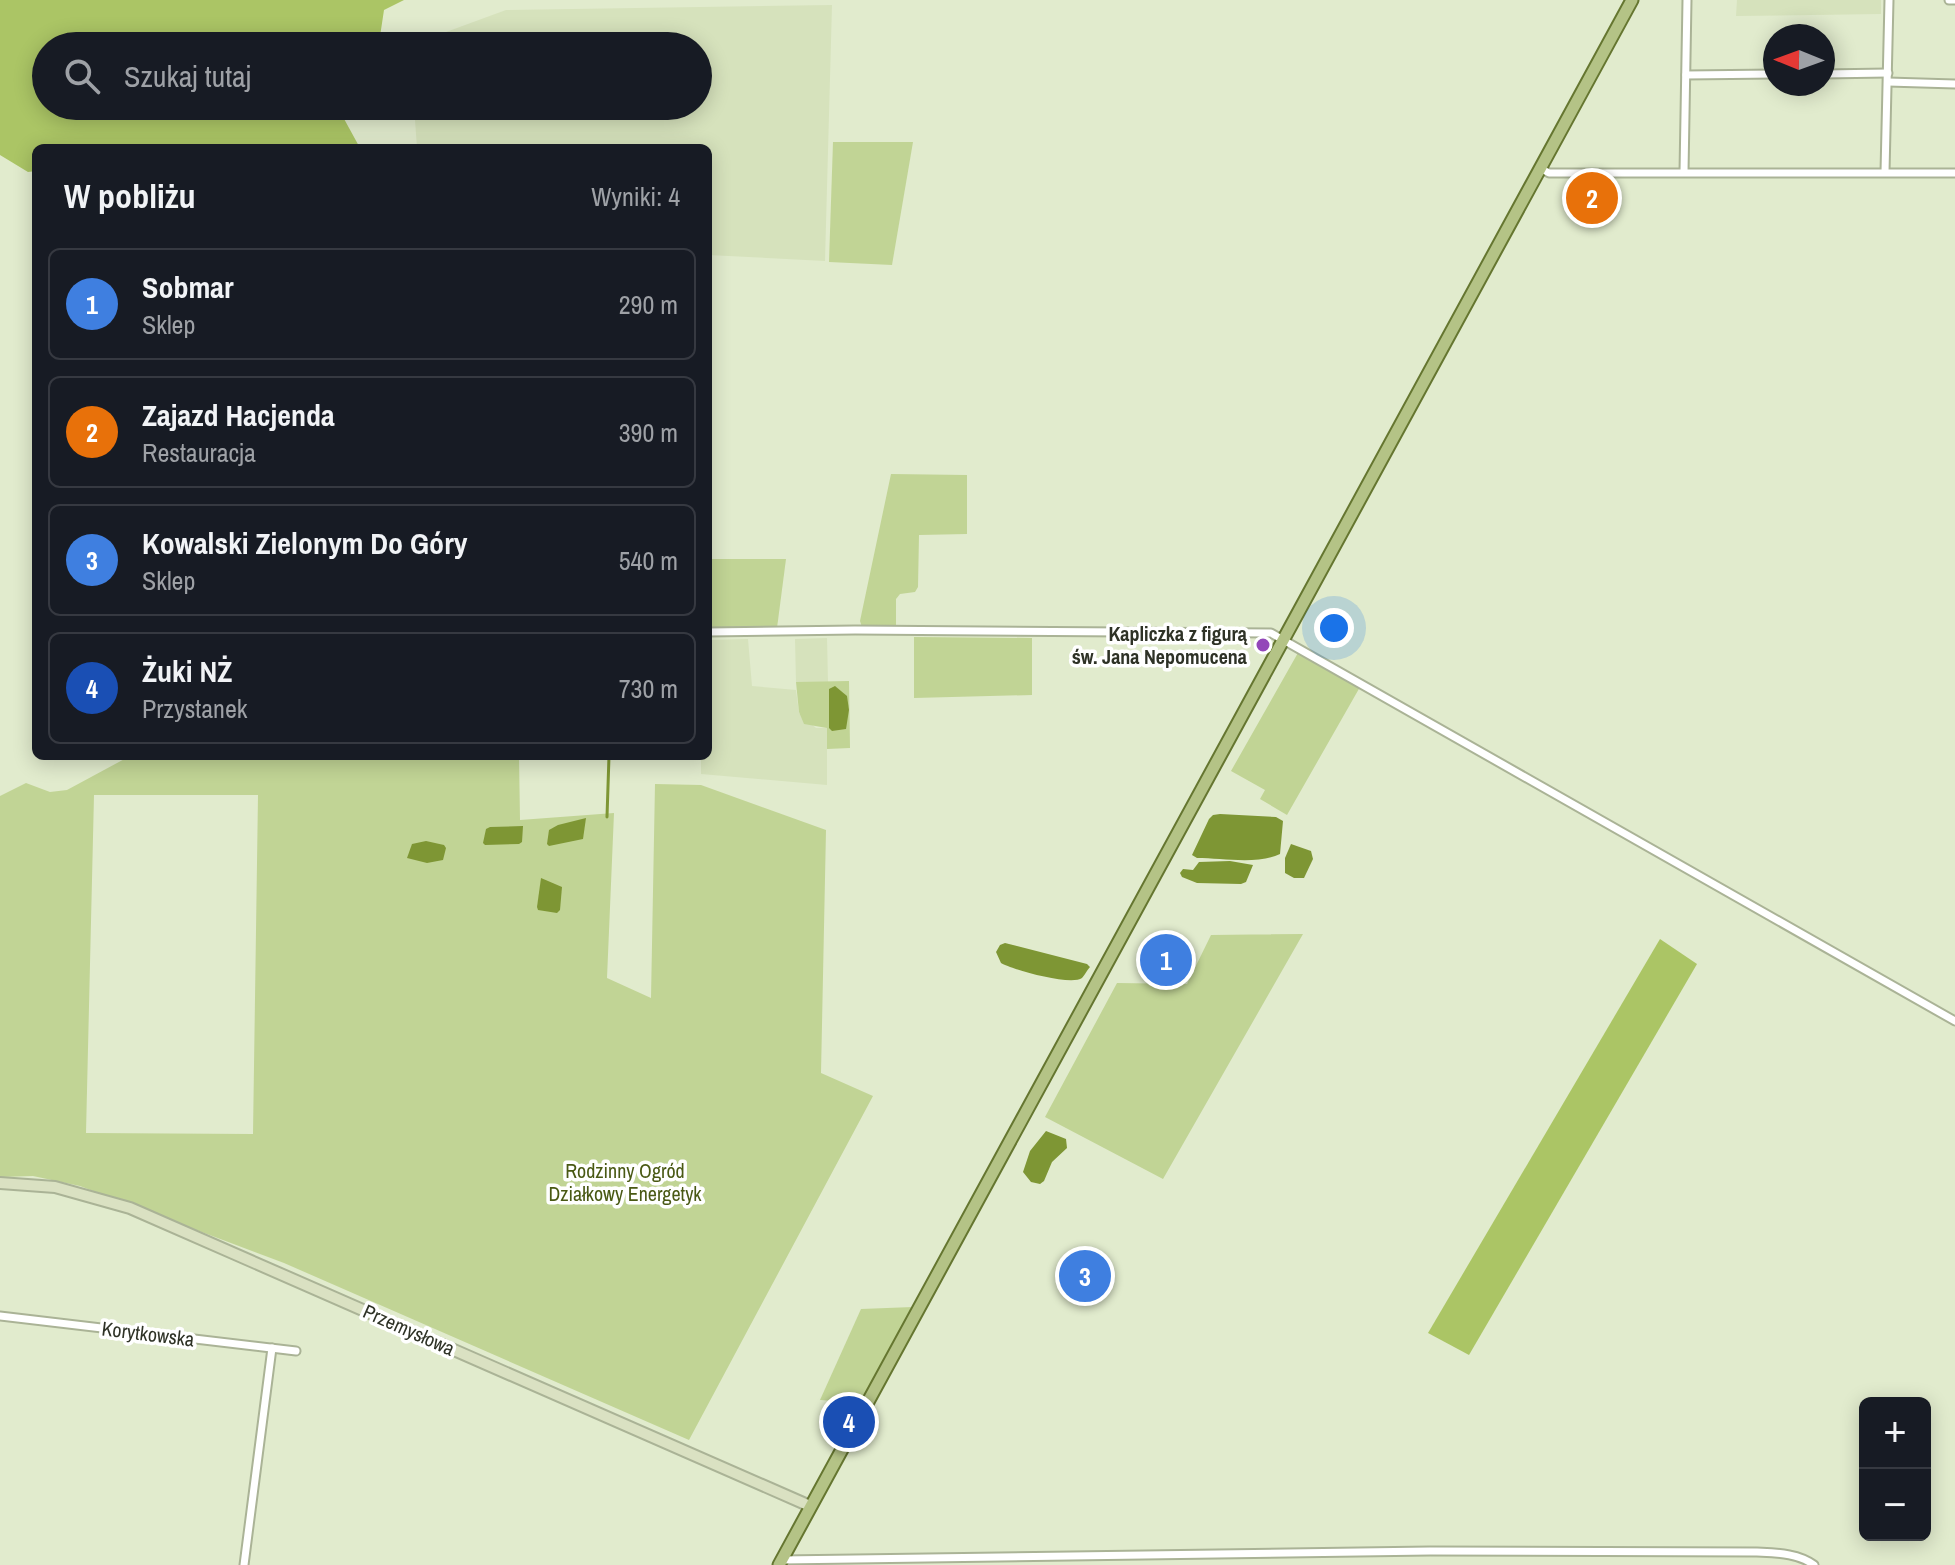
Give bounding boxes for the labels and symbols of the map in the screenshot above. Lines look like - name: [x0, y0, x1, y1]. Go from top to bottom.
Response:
- north arrow: [1763, 24, 1835, 96]
- pin: 2: [1566, 168, 1618, 228]
- your location: [1314, 608, 1354, 648]
- place label: Kapliczka z figurą św. Jana Nepomucena: [1072, 620, 1248, 670]
- marker: Kapliczka z figurą św. Jana Nepomucena: [1254, 636, 1272, 654]
- pin: 1: [1140, 930, 1192, 990]
- park label: Rodzinny Ogród Działkowy Energetyk: [548, 1157, 702, 1207]
- pin: 3: [1059, 1246, 1111, 1306]
- street label: Przemysłowa: [359, 1297, 459, 1362]
- street label: Korytkowska: [100, 1314, 196, 1353]
- pin: 4: [823, 1392, 875, 1452]

